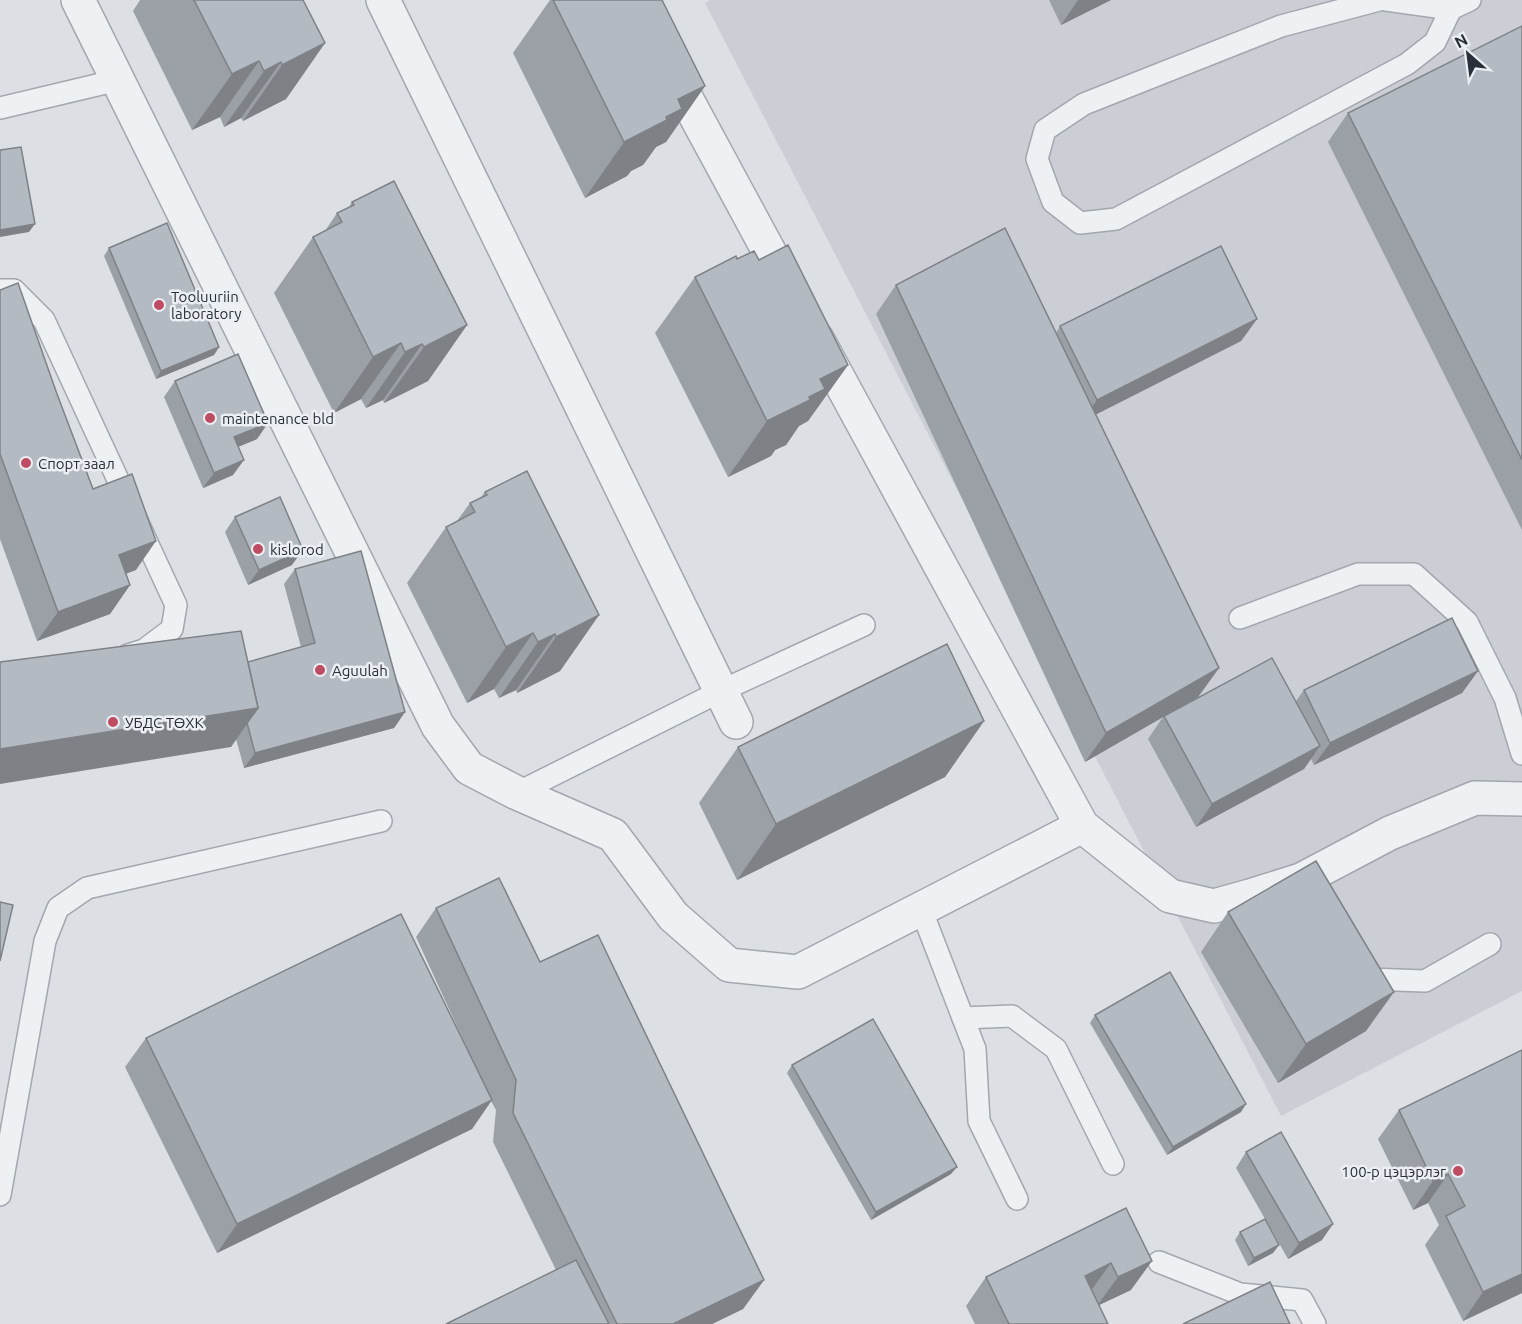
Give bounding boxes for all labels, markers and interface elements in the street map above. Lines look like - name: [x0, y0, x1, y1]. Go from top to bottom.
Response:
- north arrow: [1438, 24, 1498, 84]
- text: N: [1451, 30, 1470, 52]
- place label: Tooluuriin laboratory: [171, 288, 242, 322]
- marker: Tooluuriin laboratory: [152, 298, 166, 312]
- place label: maintenance bld: [222, 410, 334, 427]
- marker: maintenance bld: [203, 411, 217, 425]
- place label: Спорт заал: [38, 455, 115, 472]
- marker: Спорт заал: [19, 456, 33, 470]
- place label: kislorod: [270, 541, 324, 558]
- marker: kislorod: [251, 542, 265, 556]
- place label: Aguulah: [332, 662, 388, 679]
- marker: Aguulah: [313, 663, 327, 677]
- place label: УБДС ТӨХК: [125, 714, 204, 731]
- marker: УБДС ТӨХК: [106, 715, 120, 729]
- place label: 100-р цэцэрлэг: [1341, 1163, 1446, 1180]
- marker: 100-р цэцэрлэг: [1451, 1164, 1465, 1178]

